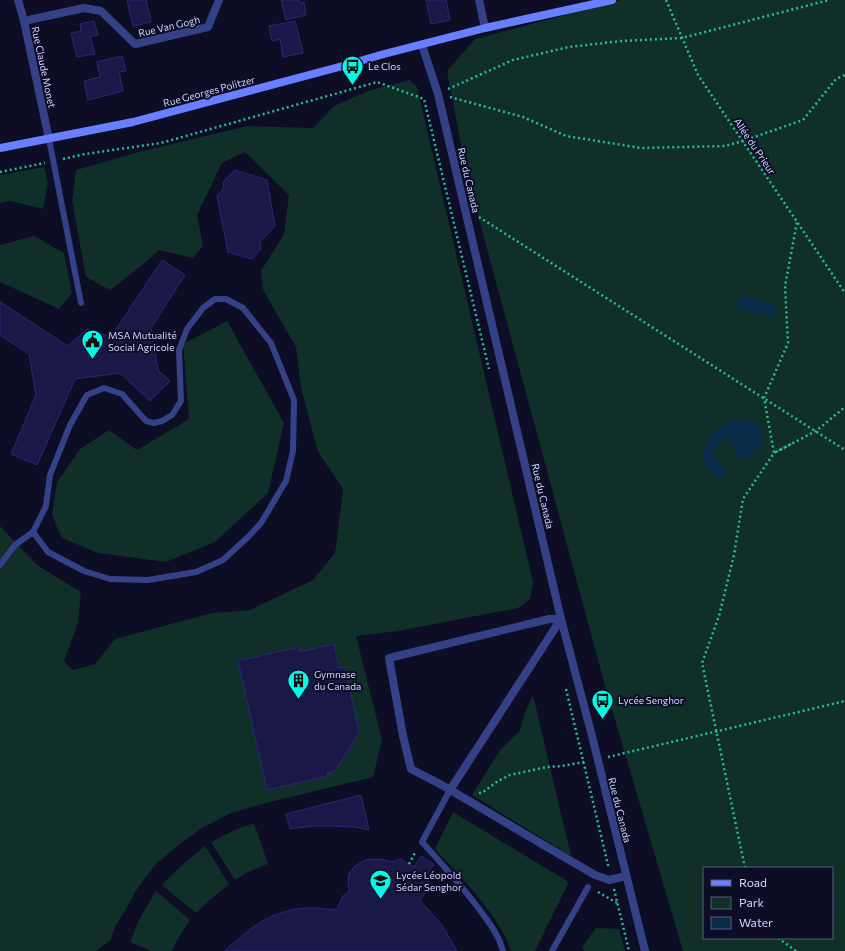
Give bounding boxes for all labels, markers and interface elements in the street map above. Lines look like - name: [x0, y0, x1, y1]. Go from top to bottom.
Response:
- street label: Rue Van Gogh: [137, 13, 201, 39]
- street label: Rue Claude Monet: [29, 25, 59, 109]
- bus stop icon: Le Clos: [340, 53, 366, 86]
- place label: Le Clos: [368, 60, 401, 72]
- street label: Rue Georges Politzer: [162, 73, 256, 109]
- street label: Allée du Prieur: [732, 116, 778, 176]
- street label: Rue du Canada: [456, 146, 482, 214]
- public building icon: MSA Mutualité Social Agricole: [80, 328, 106, 361]
- place label: MSA Mutualité Social Agricole: [108, 329, 177, 353]
- street label: Rue du Canada: [530, 462, 556, 530]
- building icon: Gymnase du Canada: [286, 667, 312, 700]
- place label: Gymnase du Canada: [314, 668, 361, 692]
- bus stop icon: Lycée Senghor: [590, 687, 616, 720]
- place label: Lycée Senghor: [618, 694, 684, 706]
- street label: Rue du Canada: [606, 776, 634, 844]
- legend: [703, 867, 833, 939]
- school or university icon: Lycée Léopold Sédar Senghor: [367, 868, 393, 901]
- place label: Lycée Léopold Sédar Senghor: [396, 869, 462, 893]
- text: Road: [739, 875, 767, 889]
- text: Park: [739, 895, 765, 909]
- text: Water: [739, 915, 773, 929]

